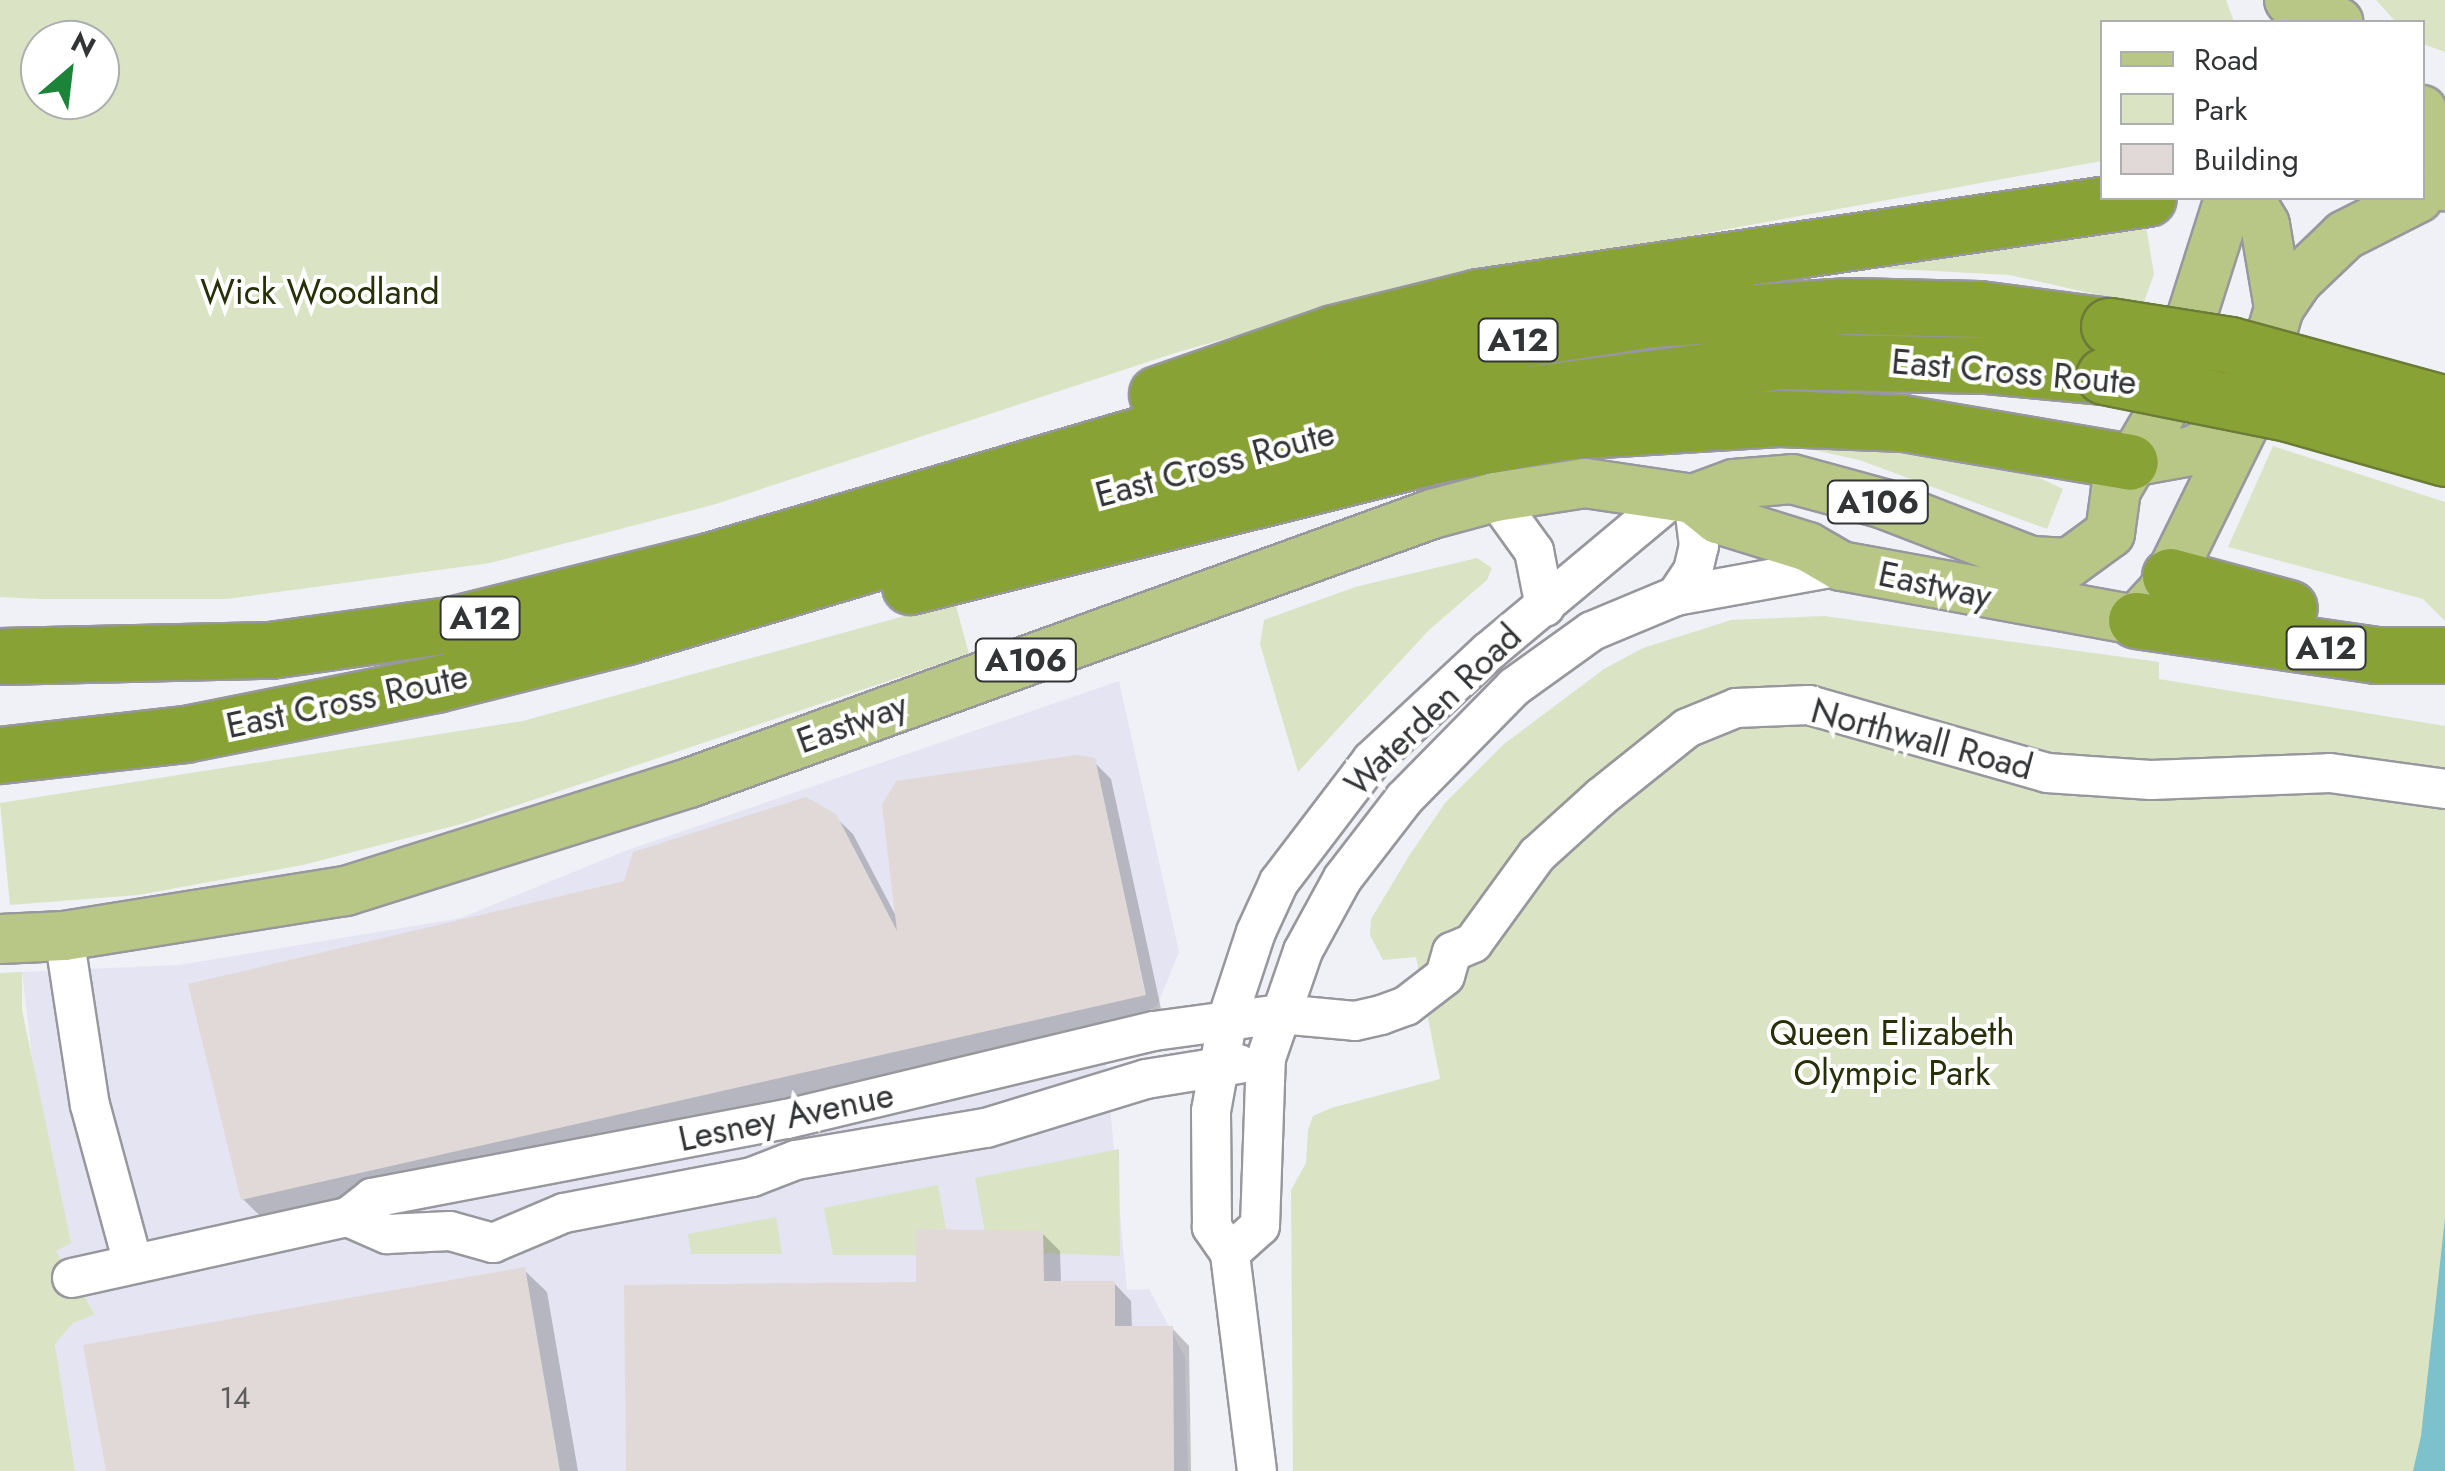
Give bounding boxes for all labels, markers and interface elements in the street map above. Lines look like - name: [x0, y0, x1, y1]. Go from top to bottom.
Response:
- north arrow: [20, 20, 120, 120]
- legend: [2100, 20, 2425, 200]
- text: N: [64, 22, 103, 68]
- text: Road: [2194, 38, 2259, 81]
- text: Park: [2194, 88, 2247, 131]
- text: Building: [2194, 138, 2299, 181]
- park label: Wick Woodland: [200, 271, 440, 313]
- road number: A12: [1476, 313, 1560, 367]
- street label: East Cross Route: [1890, 340, 2138, 404]
- street label: East Cross Route: [1091, 412, 1339, 516]
- road number: A106: [1826, 475, 1930, 529]
- street label: Eastway: [1875, 553, 1995, 617]
- road number: A12: [438, 591, 522, 645]
- street label: Waterden Road: [1336, 615, 1530, 805]
- road number: A12: [2284, 621, 2368, 675]
- road number: A106: [974, 633, 1078, 687]
- street label: East Cross Route: [222, 655, 472, 747]
- street label: Eastway: [791, 684, 913, 762]
- street label: Northwall Road: [1807, 689, 2037, 789]
- park label: Queen Elizabeth Olympic Park: [1769, 1012, 2015, 1094]
- street label: Lesney Avenue: [675, 1074, 897, 1160]
- house number: 14: [220, 1380, 250, 1416]

